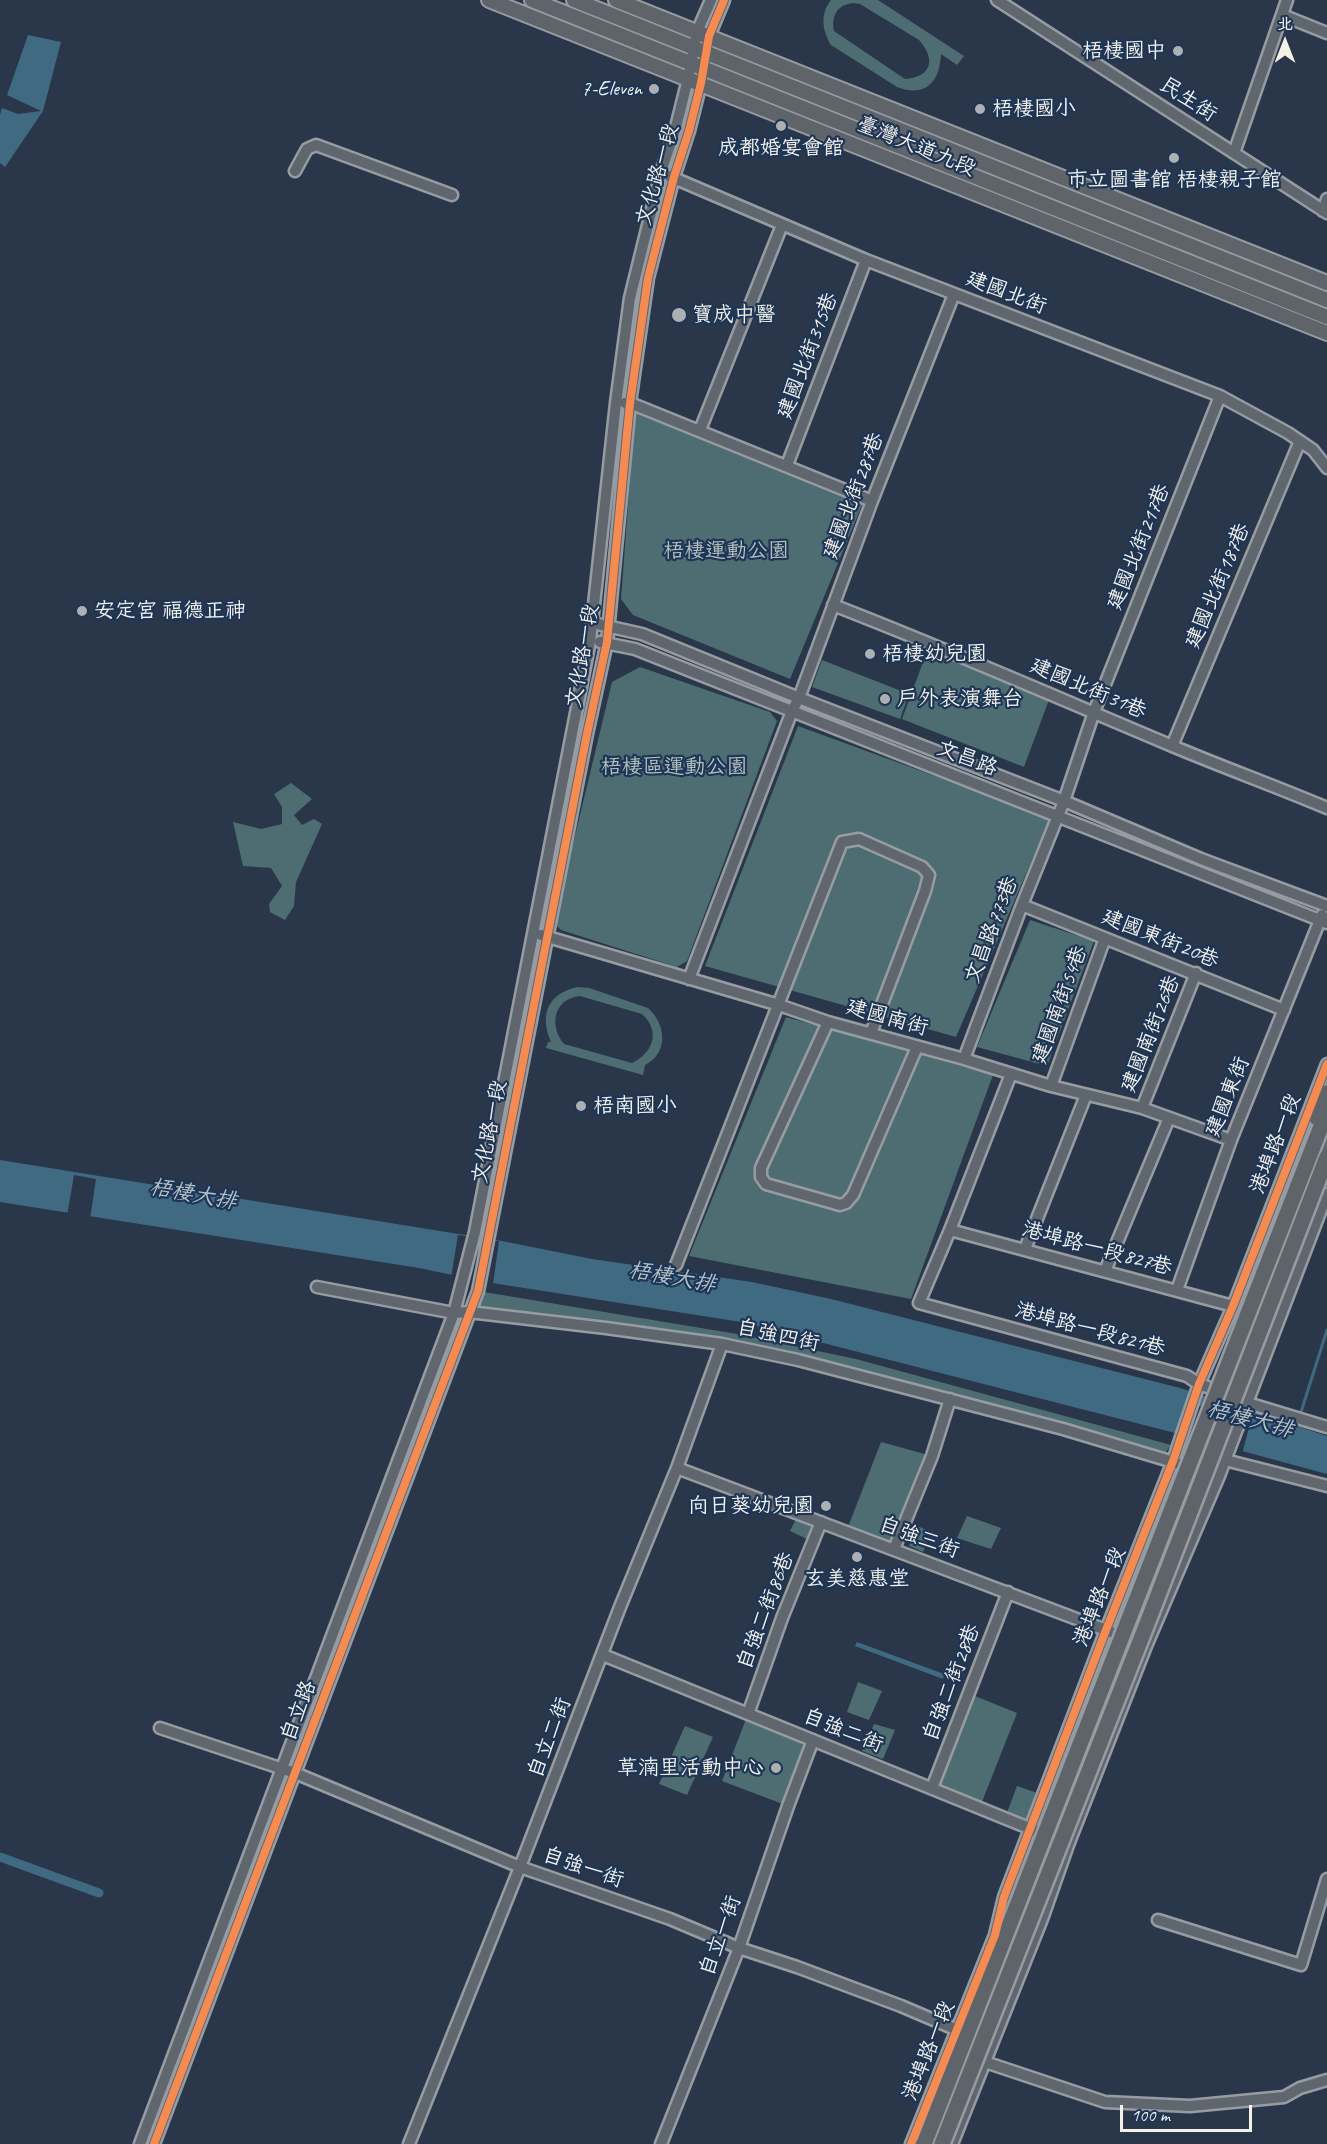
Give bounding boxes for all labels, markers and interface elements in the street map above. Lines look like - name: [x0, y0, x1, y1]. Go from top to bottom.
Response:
- north arrow: [1255, 12, 1315, 72]
- text: 北: [1277, 14, 1293, 34]
- place label: 梧棲國中: [1082, 38, 1166, 64]
- marker: 梧棲國中: [1171, 44, 1185, 58]
- street label: 民生街: [1155, 72, 1221, 128]
- place label: 7-Eleven: [581, 76, 642, 102]
- marker: 7-Eleven: [647, 82, 661, 96]
- place label: 梧棲國小: [992, 96, 1076, 122]
- marker: 梧棲國小: [973, 102, 987, 116]
- street label: 臺灣大道九段: [853, 112, 979, 182]
- marker: 成都婚宴會館: [774, 119, 788, 133]
- street label: 文化路一段: [631, 121, 685, 229]
- place label: 成都婚宴會館: [718, 135, 844, 161]
- marker: 市立圖書館 梧棲親子館: [1167, 151, 1181, 165]
- place label: 市立圖書館 梧棲親子館: [1066, 167, 1282, 193]
- street label: 建國北街: [962, 266, 1050, 320]
- street label: 建國北街315巷: [772, 289, 844, 423]
- place label: 寶成中醫: [692, 302, 776, 328]
- marker: 寶成中醫: [670, 306, 688, 324]
- street label: 建國北街287巷: [818, 429, 890, 563]
- street label: 建國北街217巷: [1102, 480, 1176, 614]
- street label: 建國北街187巷: [1180, 520, 1256, 652]
- park label: 梧棲運動公園: [663, 538, 789, 564]
- place label: 安定宮 福德正神: [94, 598, 246, 624]
- street label: 文化路一段: [561, 602, 605, 710]
- marker: 安定宮 福德正神: [75, 604, 89, 618]
- place label: 梧棲幼兒園: [882, 641, 987, 667]
- marker: 梧棲幼兒園: [863, 647, 877, 661]
- street label: 建國北街31巷: [1026, 653, 1150, 725]
- place label: 戶外表演舞台: [897, 686, 1023, 712]
- marker: 戶外表演舞台: [878, 692, 892, 706]
- street label: 文昌路: [933, 736, 1001, 782]
- park label: 梧棲區運動公園: [601, 754, 747, 780]
- street label: 文昌路773巷: [960, 873, 1024, 987]
- street label: 建國東街20巷: [1098, 904, 1222, 974]
- street label: 建國南街54巷: [1027, 942, 1093, 1068]
- street label: 建國南街26巷: [1116, 972, 1186, 1096]
- street label: 建國南街: [843, 994, 931, 1042]
- street label: 建國東街: [1201, 1053, 1255, 1141]
- street label: 文化路一段: [468, 1078, 512, 1186]
- street label: 港埠路一段: [1245, 1090, 1307, 1198]
- place label: 梧南國小: [593, 1093, 677, 1119]
- marker: 梧南國小: [574, 1099, 588, 1113]
- water label: 梧棲大排: [147, 1174, 239, 1216]
- street label: 港埠路一段827巷: [1019, 1217, 1175, 1281]
- water label: 梧棲大排: [626, 1257, 718, 1299]
- street label: 港埠路一段821巷: [1012, 1298, 1168, 1362]
- street label: 自強四街: [734, 1315, 822, 1357]
- water label: 梧棲大排: [1204, 1396, 1296, 1444]
- place label: 向日葵幼兒園: [688, 1493, 814, 1519]
- marker: 向日葵幼兒園: [819, 1499, 833, 1513]
- street label: 自強三街: [875, 1512, 963, 1564]
- street label: 港埠路一段: [1069, 1544, 1131, 1650]
- street label: 自強二街86巷: [732, 1549, 800, 1673]
- marker: 玄美慈惠堂: [850, 1550, 864, 1564]
- place label: 玄美慈惠堂: [805, 1566, 909, 1592]
- street label: 自強二街28巷: [918, 1621, 986, 1745]
- street label: 自立路: [276, 1677, 322, 1745]
- street label: 自立二街: [523, 1694, 577, 1782]
- street label: 自強二街: [799, 1704, 887, 1758]
- place label: 草湳里活動中心: [617, 1755, 764, 1781]
- marker: 草湳里活動中心: [769, 1761, 783, 1775]
- street label: 自強一街: [539, 1842, 627, 1894]
- street label: 自立一街: [695, 1892, 747, 1980]
- street label: 港埠路一段: [898, 1998, 960, 2104]
- scale bar: [1123, 2093, 1255, 2131]
- text: 100 m: [1131, 2104, 1170, 2126]

